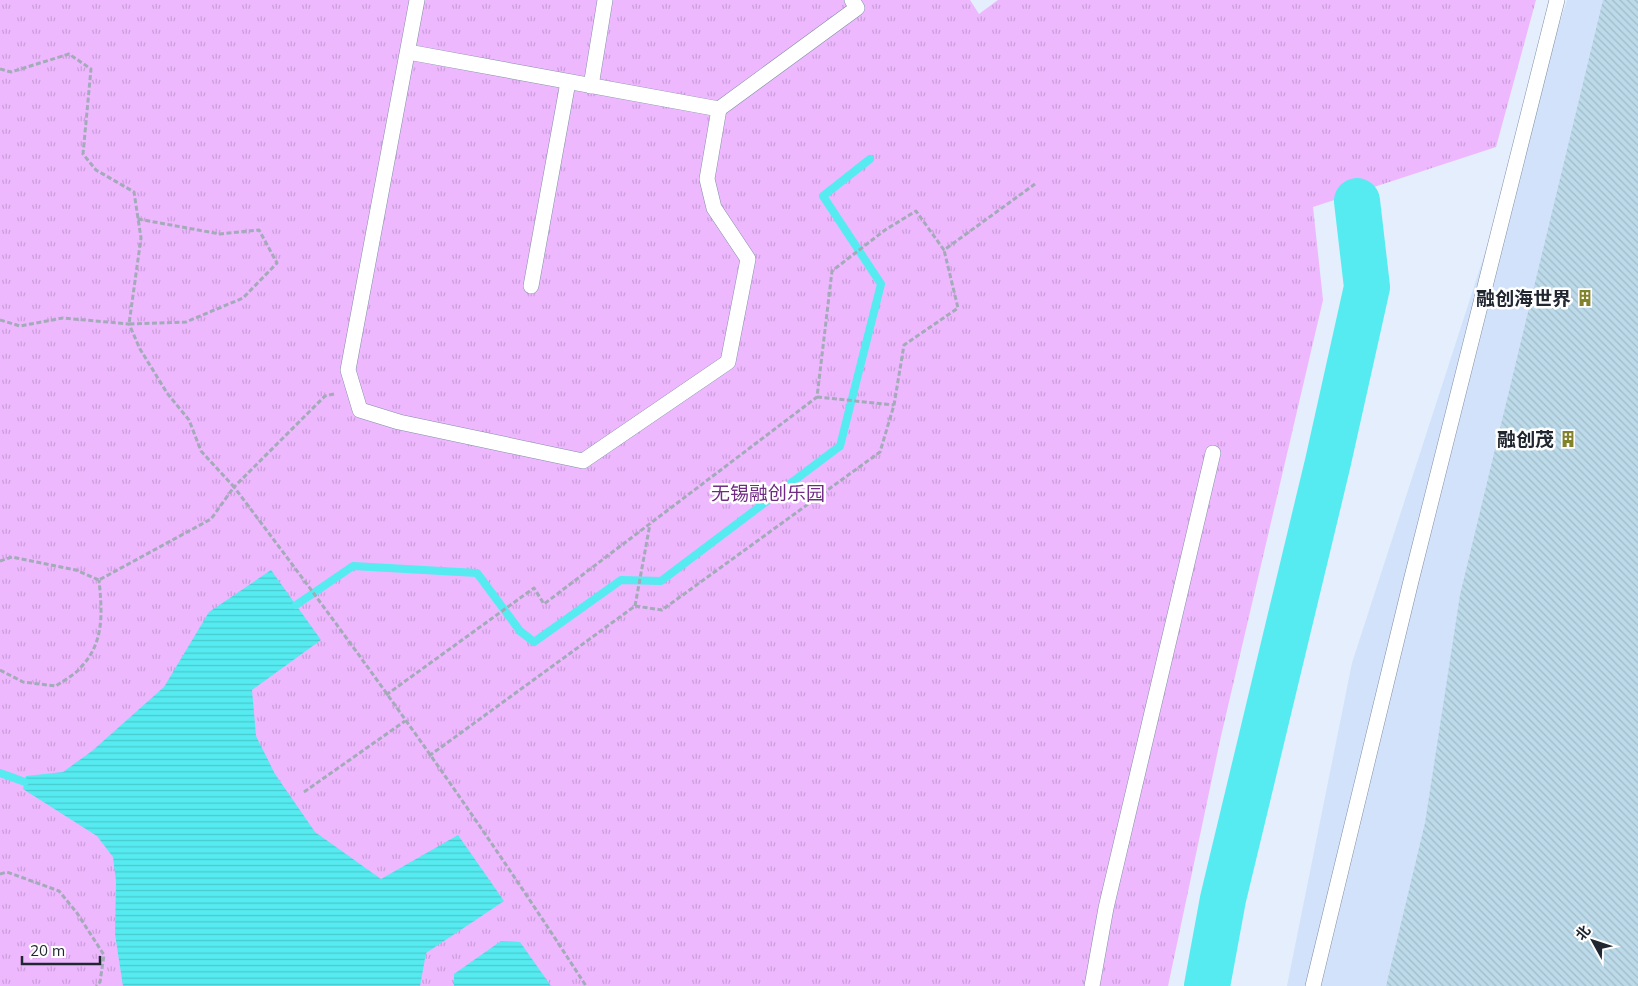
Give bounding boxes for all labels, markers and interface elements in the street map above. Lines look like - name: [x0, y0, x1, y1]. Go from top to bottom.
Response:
- place label: 融创海世界: [1476, 286, 1571, 310]
- building icon: 融创海世界: [1575, 288, 1595, 308]
- place label: 融创茂: [1497, 427, 1554, 451]
- building icon: 融创茂: [1558, 429, 1578, 449]
- park label: 无锡融创乐园: [711, 481, 825, 505]
- north arrow: [1568, 916, 1618, 966]
- text: 北: [1572, 921, 1594, 944]
- scale bar: [22, 934, 100, 966]
- text: 20 m: [30, 941, 65, 960]

